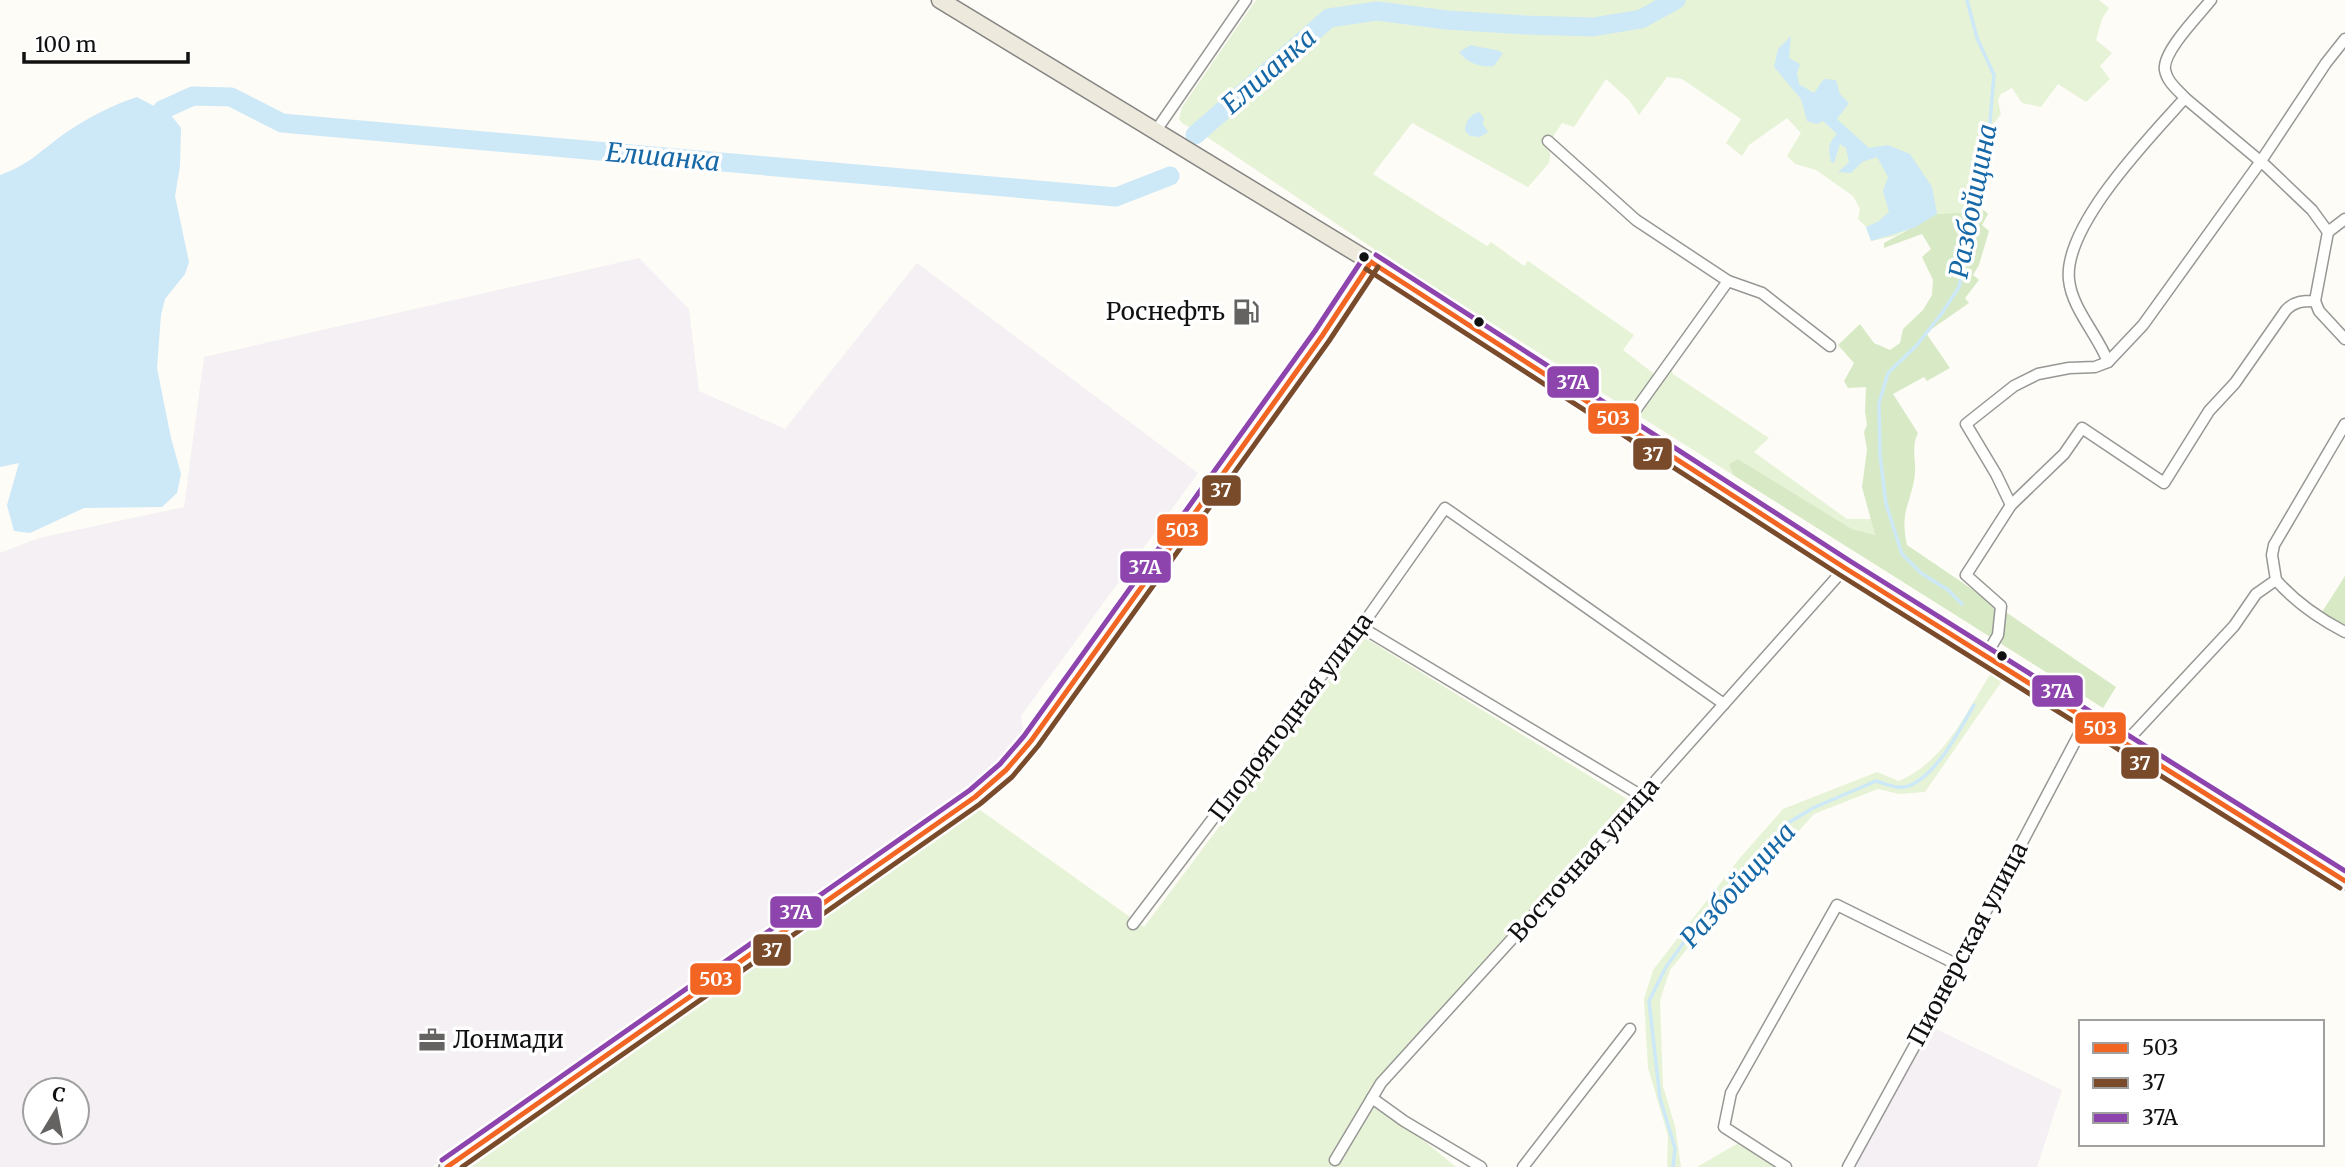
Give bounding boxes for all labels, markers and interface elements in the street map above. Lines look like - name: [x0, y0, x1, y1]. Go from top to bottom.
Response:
- scale bar: [24, 21, 189, 65]
- water label: Елшанка: [1215, 21, 1323, 121]
- text: 100 m: [35, 31, 97, 58]
- water label: Разбойщина: [1941, 121, 2004, 281]
- water label: Елшанка: [605, 135, 721, 178]
- unlabelled marker: [1357, 250, 1371, 264]
- place label: Роснефть: [1106, 296, 1225, 327]
- fuel station icon: Роснефть: [1231, 297, 1261, 327]
- unlabelled marker: [1472, 315, 1486, 329]
- line badge: 37А: [1546, 365, 1600, 399]
- text: 37А: [1556, 370, 1590, 394]
- line badge: 503: [1587, 402, 1640, 435]
- text: 503: [1596, 406, 1630, 430]
- line badge: 37: [1632, 437, 1673, 471]
- text: 37: [1642, 442, 1664, 466]
- line badge: 37: [1201, 474, 1242, 507]
- text: 37: [1210, 478, 1232, 502]
- line badge: 503: [1156, 513, 1209, 547]
- text: 503: [1165, 518, 1199, 542]
- line badge: 37А: [1119, 550, 1172, 584]
- text: 37А: [1128, 555, 1162, 579]
- street label: Плодоягодная улица: [1202, 606, 1379, 827]
- unlabelled marker: [1995, 649, 2009, 663]
- line badge: 37А: [2031, 674, 2084, 708]
- text: 37А: [2040, 679, 2074, 703]
- line badge: 503: [2074, 711, 2127, 745]
- text: 503: [2083, 716, 2117, 740]
- line badge: 37: [2120, 746, 2160, 780]
- text: 37: [2129, 751, 2151, 775]
- street label: Восточная улица: [1502, 771, 1666, 948]
- water label: Разбойщина: [1673, 815, 1802, 954]
- street label: Пионерская улица: [1901, 836, 2035, 1051]
- line badge: 37А: [769, 895, 823, 929]
- text: 37А: [779, 900, 813, 924]
- line badge: 37: [752, 933, 792, 967]
- text: 37: [761, 938, 783, 962]
- line badge: 503: [689, 962, 742, 996]
- text: 503: [699, 967, 733, 991]
- legend: [2079, 1020, 2324, 1146]
- place label: Лонмади: [453, 1024, 564, 1055]
- office icon: Лонмади: [417, 1025, 447, 1055]
- text: 503: [2142, 1034, 2179, 1061]
- text: 37: [2142, 1069, 2165, 1096]
- north arrow: [21, 1076, 91, 1146]
- text: С: [51, 1081, 67, 1107]
- text: 37А: [2142, 1104, 2178, 1131]

